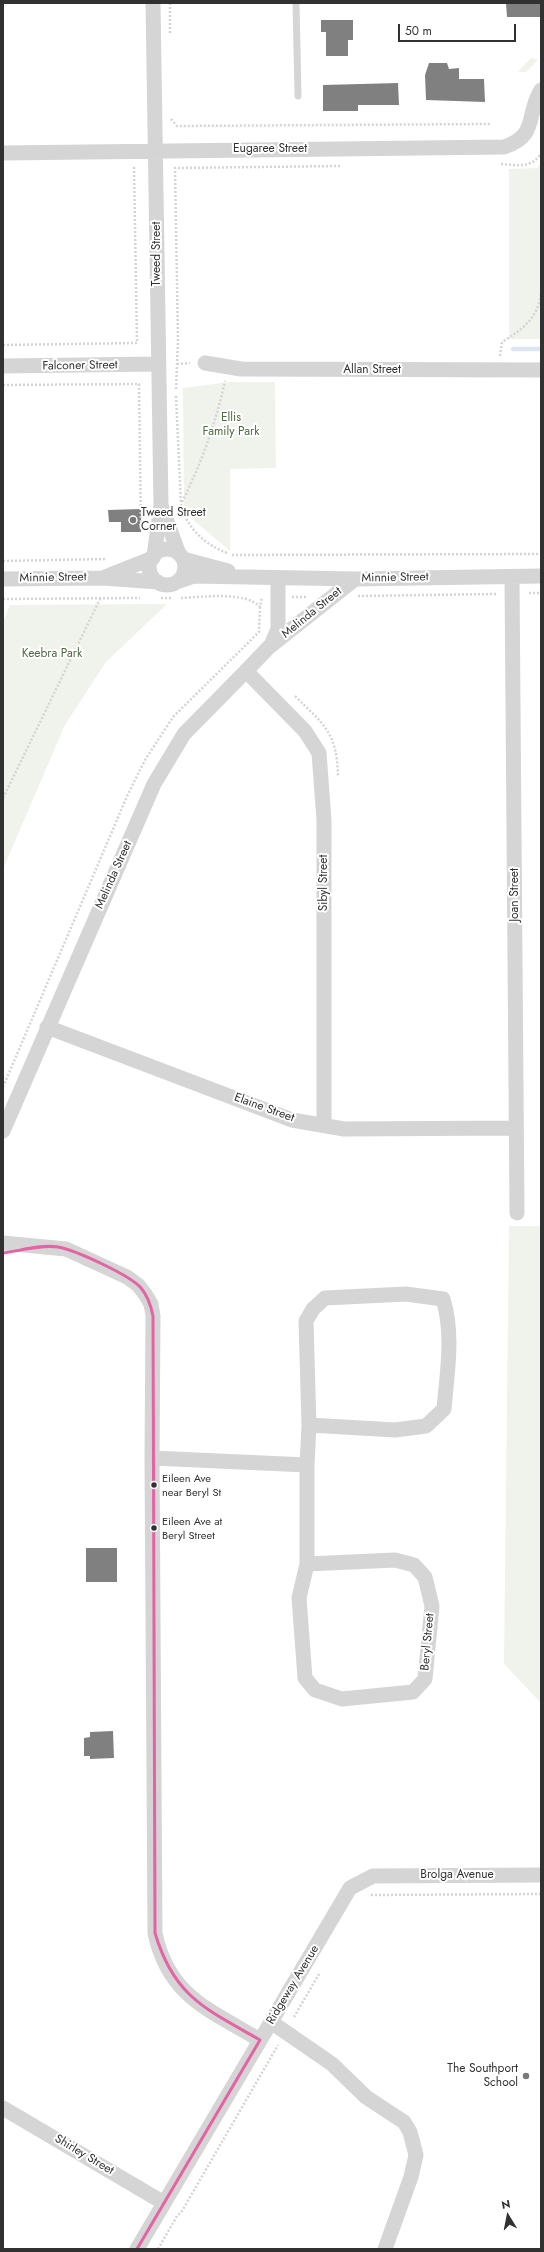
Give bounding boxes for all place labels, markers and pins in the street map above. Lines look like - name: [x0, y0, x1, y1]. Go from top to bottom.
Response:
- place label: Tweed Street Corner: [141, 506, 206, 534]
- marker: Tweed Street Corner: [128, 515, 138, 525]
- place label: Eileen Ave near Beryl St: [162, 1472, 221, 1498]
- marker: Eileen Ave near Beryl St: [149, 1480, 159, 1490]
- place label: Eileen Ave at Beryl Street: [162, 1515, 222, 1541]
- marker: Eileen Ave at Beryl Street: [149, 1523, 159, 1533]
- place label: The Southport School: [447, 2062, 518, 2090]
- marker: The Southport School: [521, 2071, 531, 2081]

